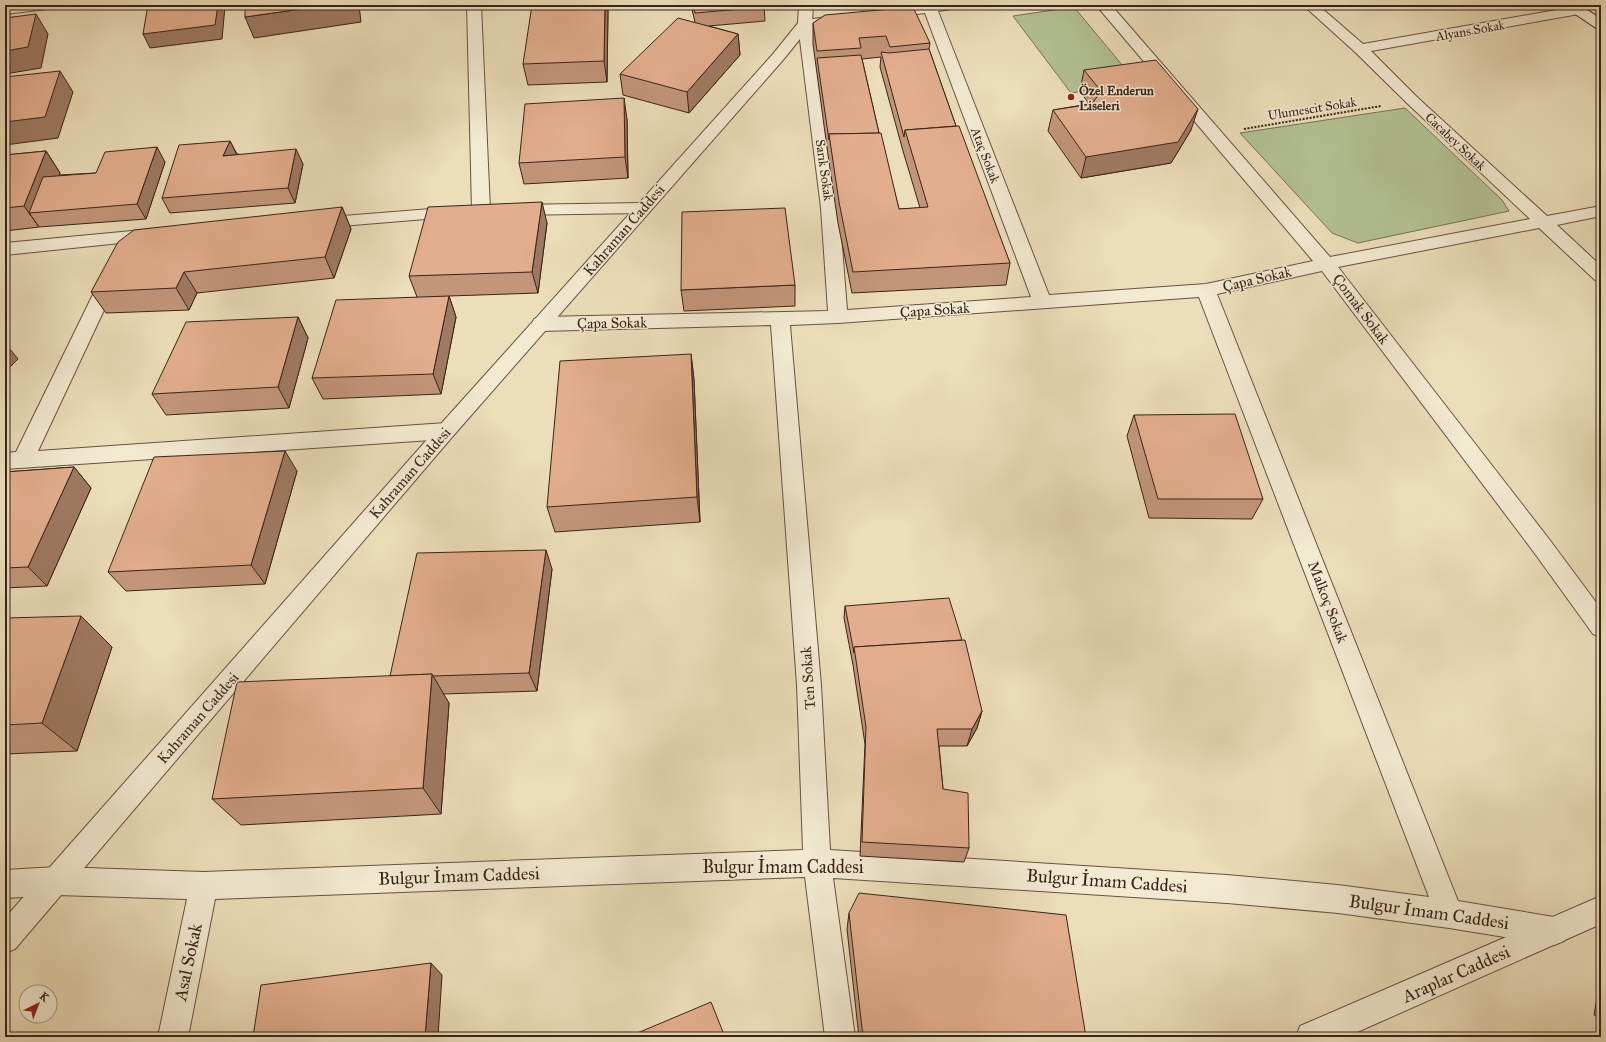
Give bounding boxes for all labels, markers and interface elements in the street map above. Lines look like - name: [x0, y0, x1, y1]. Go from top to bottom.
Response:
- street label: Alyans Sokak: [1433, 17, 1507, 45]
- place label: Özel Enderun Liseleri: [1079, 83, 1154, 114]
- marker: Özel Enderun Liseleri: [1066, 92, 1076, 102]
- street label: Ulumescit Sokak: [1267, 94, 1359, 124]
- street label: Cacabey Sokak: [1422, 109, 1490, 175]
- street label: Ataç Sokak: [967, 124, 1003, 186]
- street label: Sarık Sokak: [812, 138, 836, 203]
- street label: Kahraman Caddesi: [579, 181, 669, 279]
- street label: Çapa Sokak: [1221, 262, 1293, 296]
- street label: Çomak Sokak: [1329, 270, 1393, 348]
- street label: Çapa Sokak: [899, 299, 971, 321]
- street label: Çapa Sokak: [577, 313, 647, 333]
- street label: Kahraman Caddesi: [365, 424, 455, 522]
- street label: Malkoç Sokak: [1304, 558, 1352, 646]
- street label: Ten Sokak: [797, 646, 819, 710]
- street label: Kahraman Caddesi: [153, 669, 243, 767]
- street label: Bulgur İmam Caddesi: [702, 855, 864, 879]
- street label: Bulgur İmam Caddesi: [378, 861, 540, 891]
- street label: Bulgur İmam Caddesi: [1026, 863, 1188, 899]
- street label: Bulgur İmam Caddesi: [1347, 889, 1511, 935]
- street label: Asal Sokak: [169, 921, 207, 1004]
- street label: Araplar Caddesi: [1398, 940, 1513, 1008]
- north arrow: [18, 984, 58, 1024]
- text: K: [37, 989, 52, 1005]

